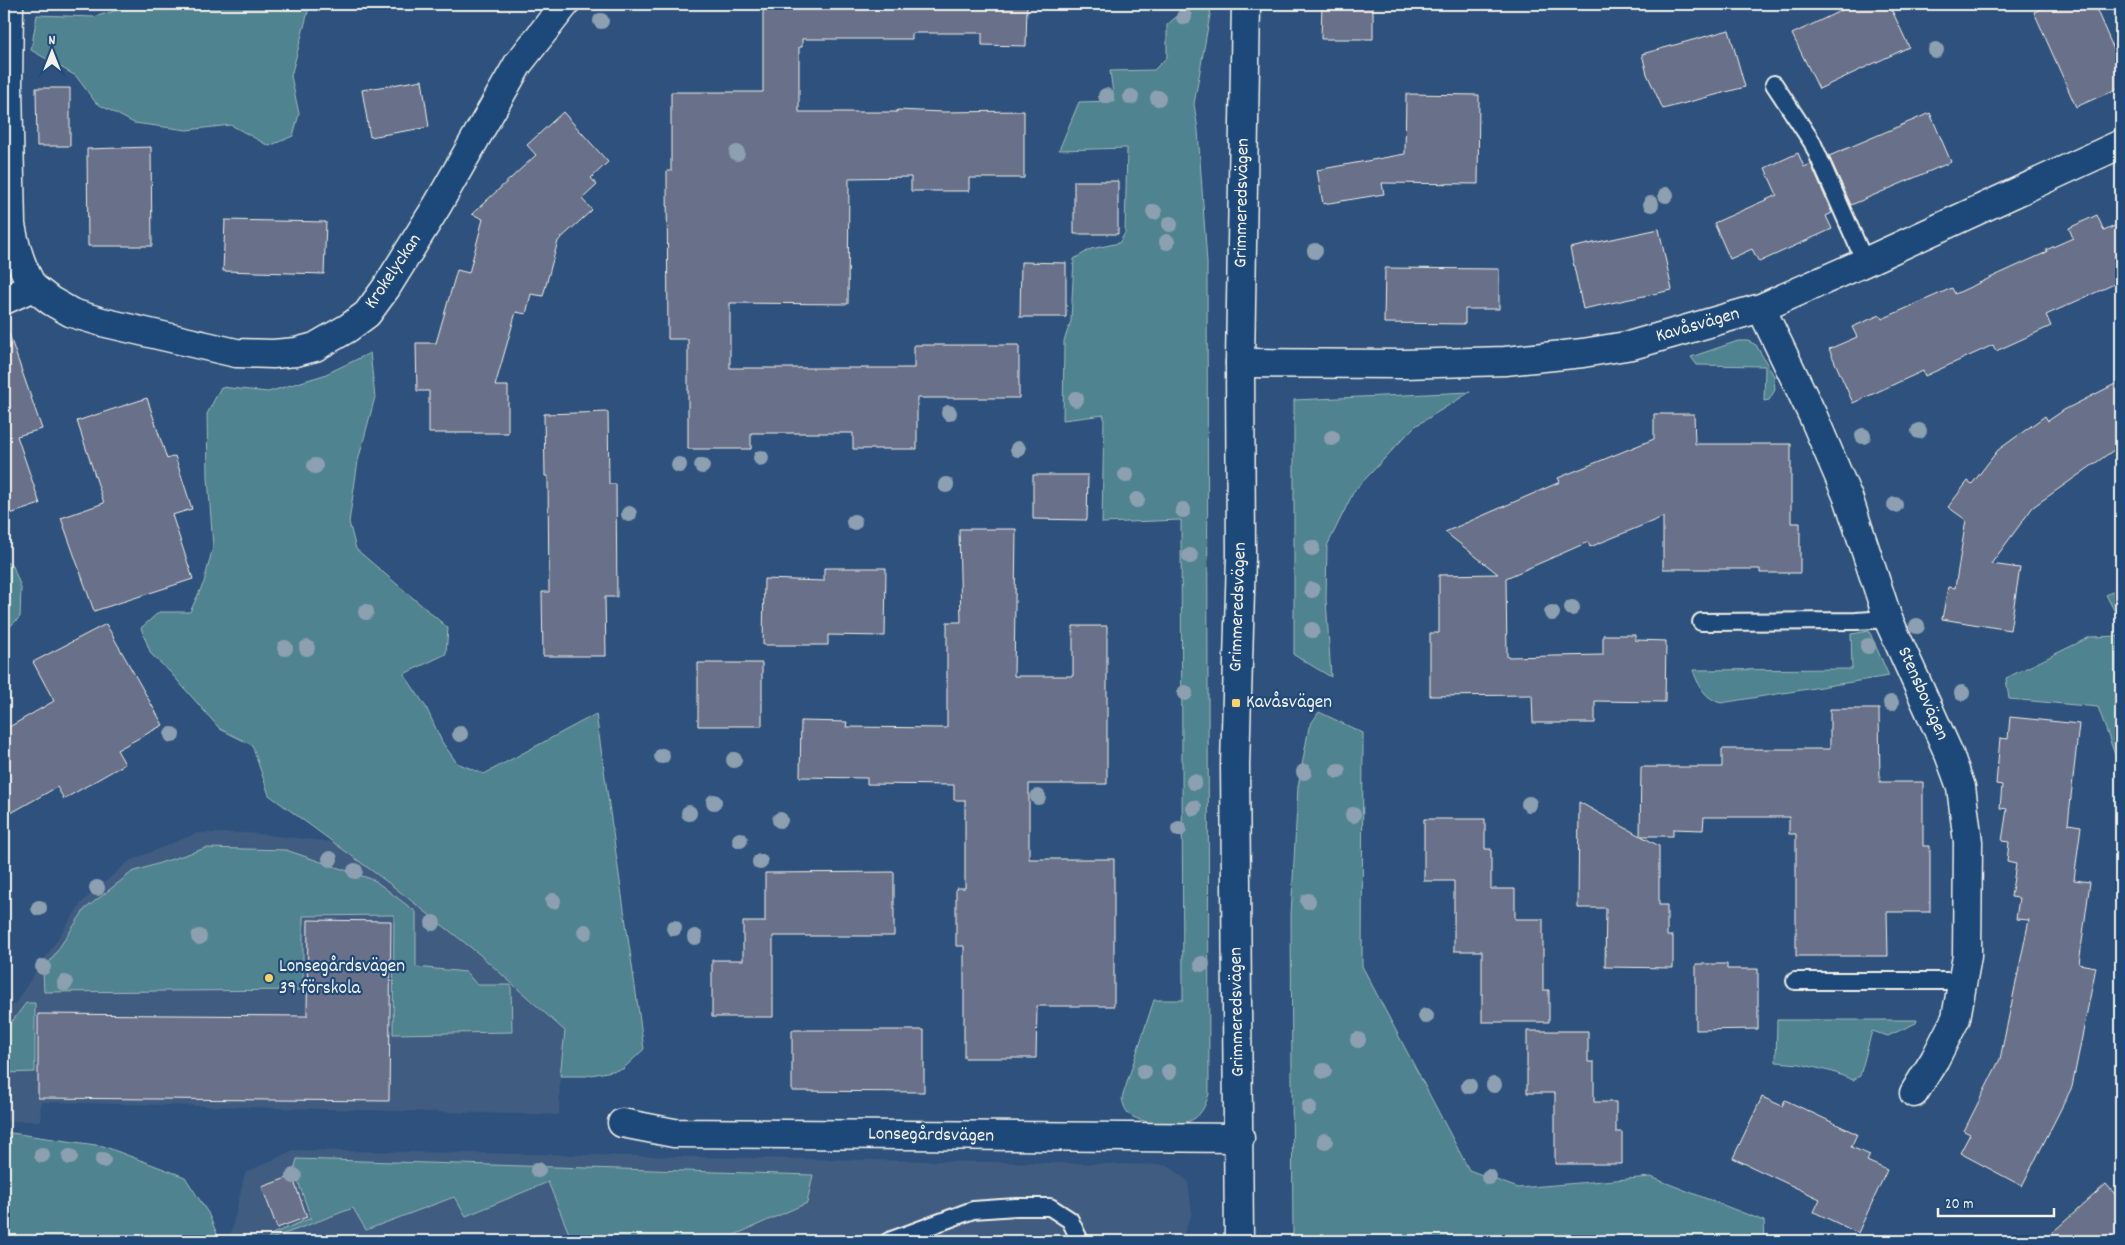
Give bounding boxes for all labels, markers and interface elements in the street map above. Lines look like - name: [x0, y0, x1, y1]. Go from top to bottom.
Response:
- north arrow: [28, 28, 78, 78]
- text: N: [49, 31, 56, 51]
- street label: Grimmeredsvägen: [1228, 138, 1258, 268]
- street label: Krokelyckan: [359, 229, 429, 315]
- street label: Kavåsvägen: [1653, 301, 1743, 351]
- street label: Grimmeredsvägen: [1223, 542, 1255, 672]
- street label: Stensbovägen: [1889, 643, 1955, 745]
- place label: Kavåsvägen: [1246, 690, 1332, 717]
- marker: Kavåsvägen: [1230, 697, 1242, 709]
- street label: Grimmeredsvägen: [1223, 947, 1253, 1077]
- place label: Lonsegårdsvägen 39 förskola: [279, 954, 405, 1003]
- marker: Lonsegårdsvägen 39 förskola: [263, 972, 275, 984]
- street label: Lonsegårdsvägen: [868, 1121, 994, 1151]
- scale bar: [1938, 1185, 2054, 1217]
- text: 20 m: [1945, 1194, 1973, 1216]

